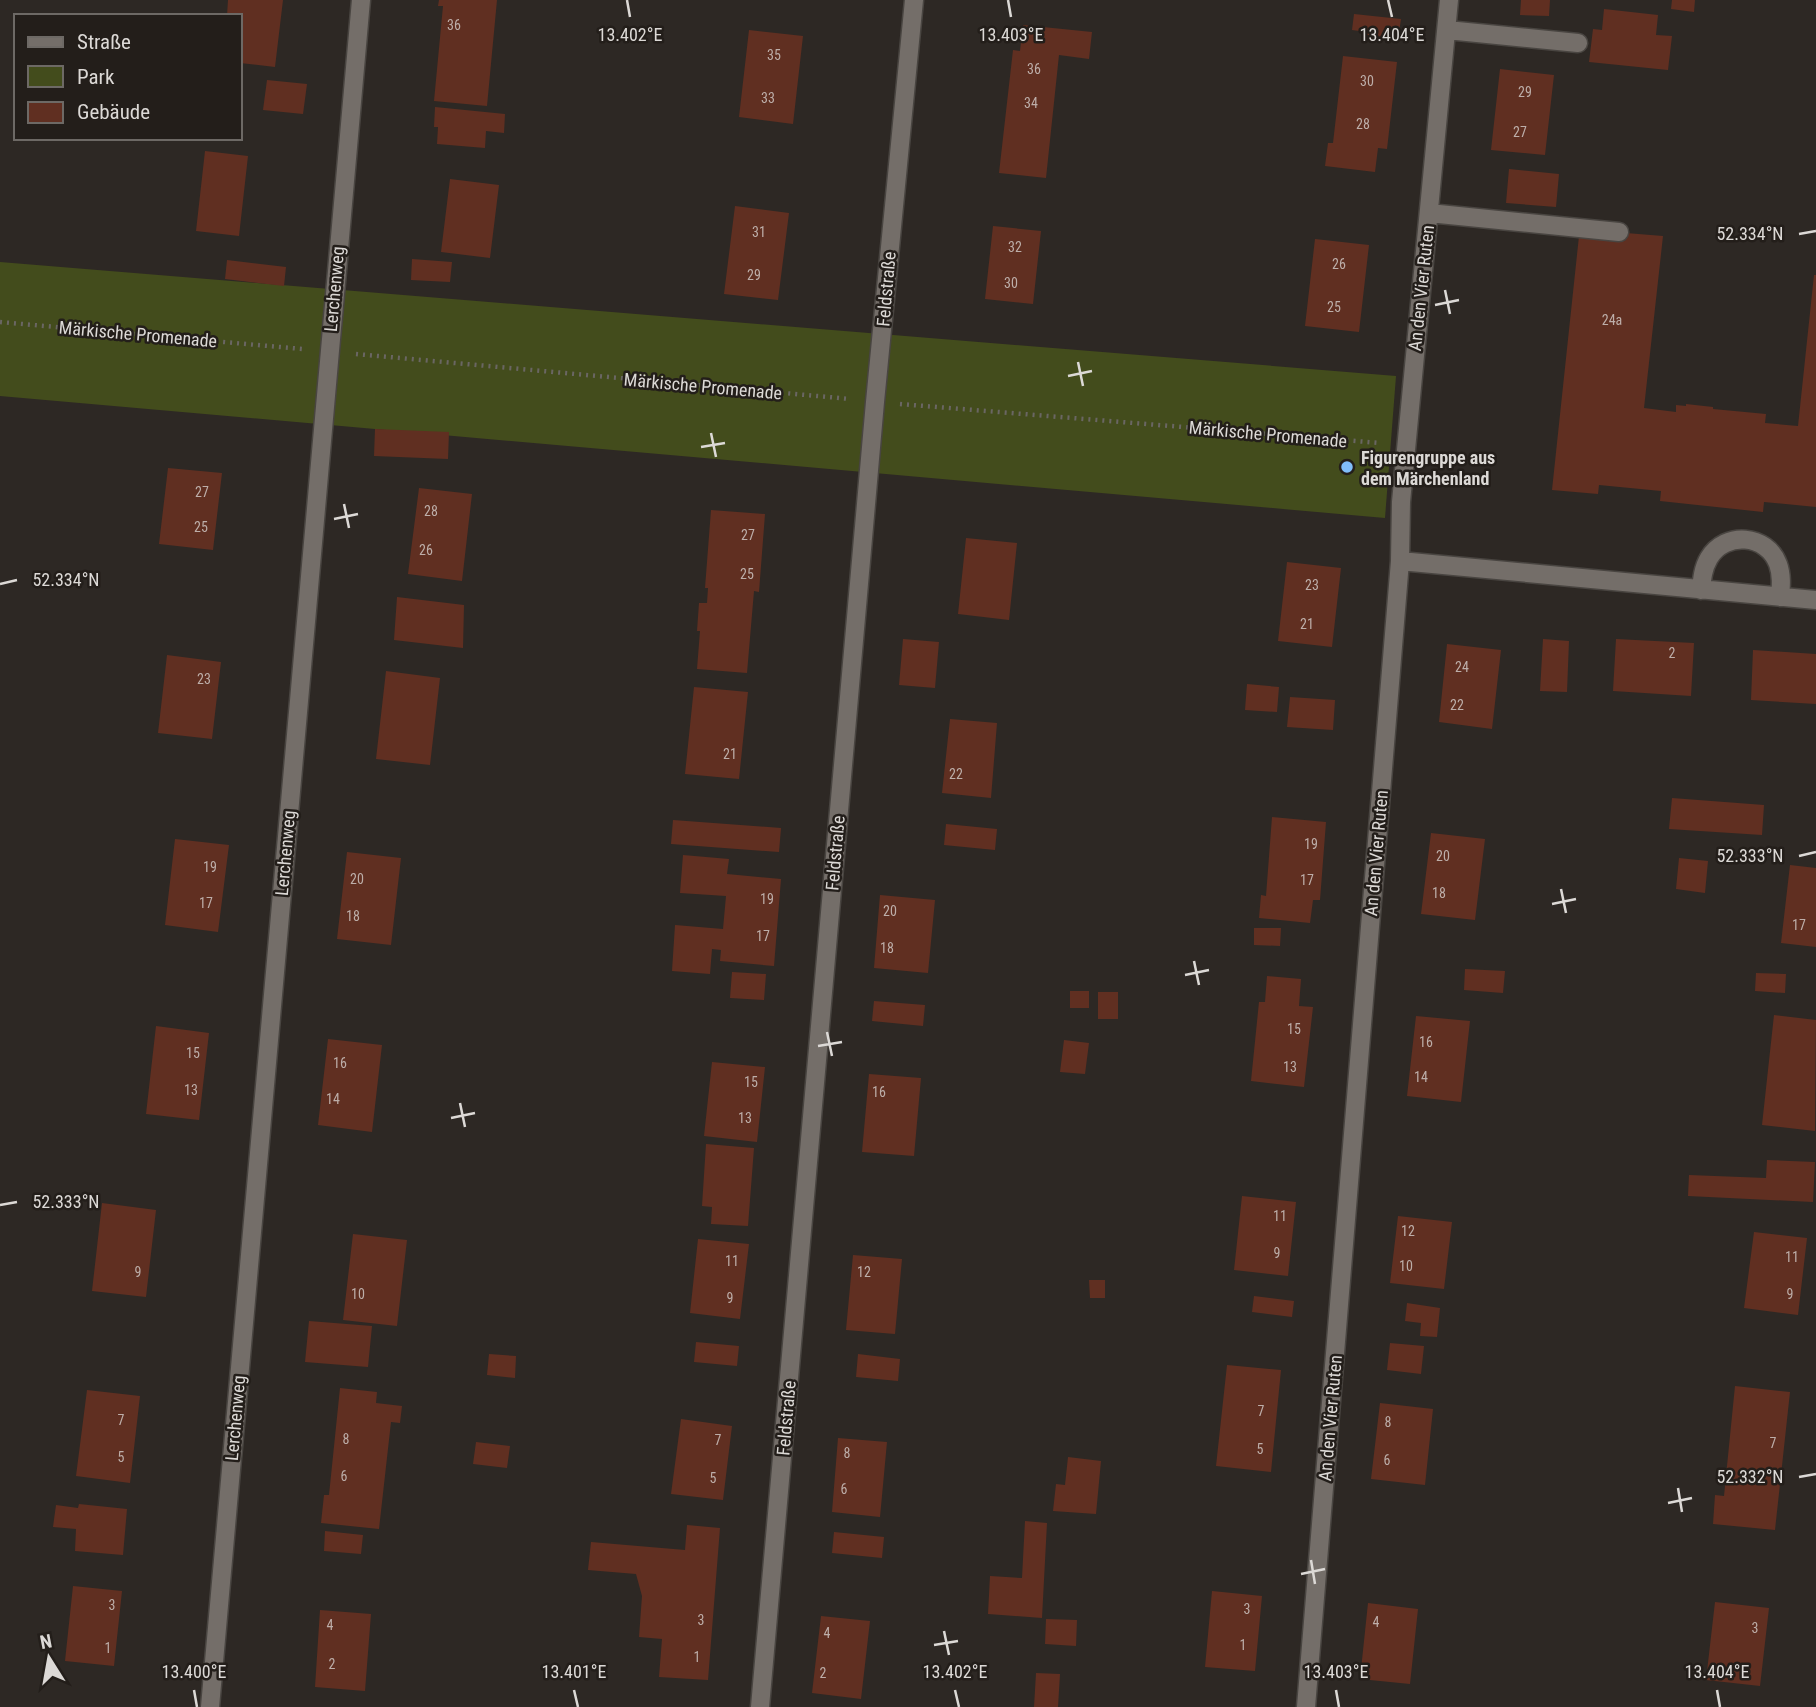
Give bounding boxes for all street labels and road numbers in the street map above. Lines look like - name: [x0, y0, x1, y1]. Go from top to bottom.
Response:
- street label: An den Vier Ruten: [1404, 224, 1438, 352]
- street label: Lerchenweg: [320, 245, 348, 333]
- street label: Feldstraße: [872, 251, 900, 327]
- street label: Märkische Promenade: [58, 317, 218, 351]
- street label: Märkische Promenade: [623, 369, 783, 403]
- street label: Märkische Promenade: [1188, 417, 1348, 451]
- street label: An den Vier Ruten: [1360, 789, 1392, 917]
- street label: Lerchenweg: [271, 809, 299, 897]
- street label: Feldstraße: [821, 815, 849, 891]
- street label: An den Vier Ruten: [1314, 1354, 1346, 1482]
- street label: Lerchenweg: [221, 1374, 249, 1462]
- street label: Feldstraße: [772, 1380, 800, 1456]

